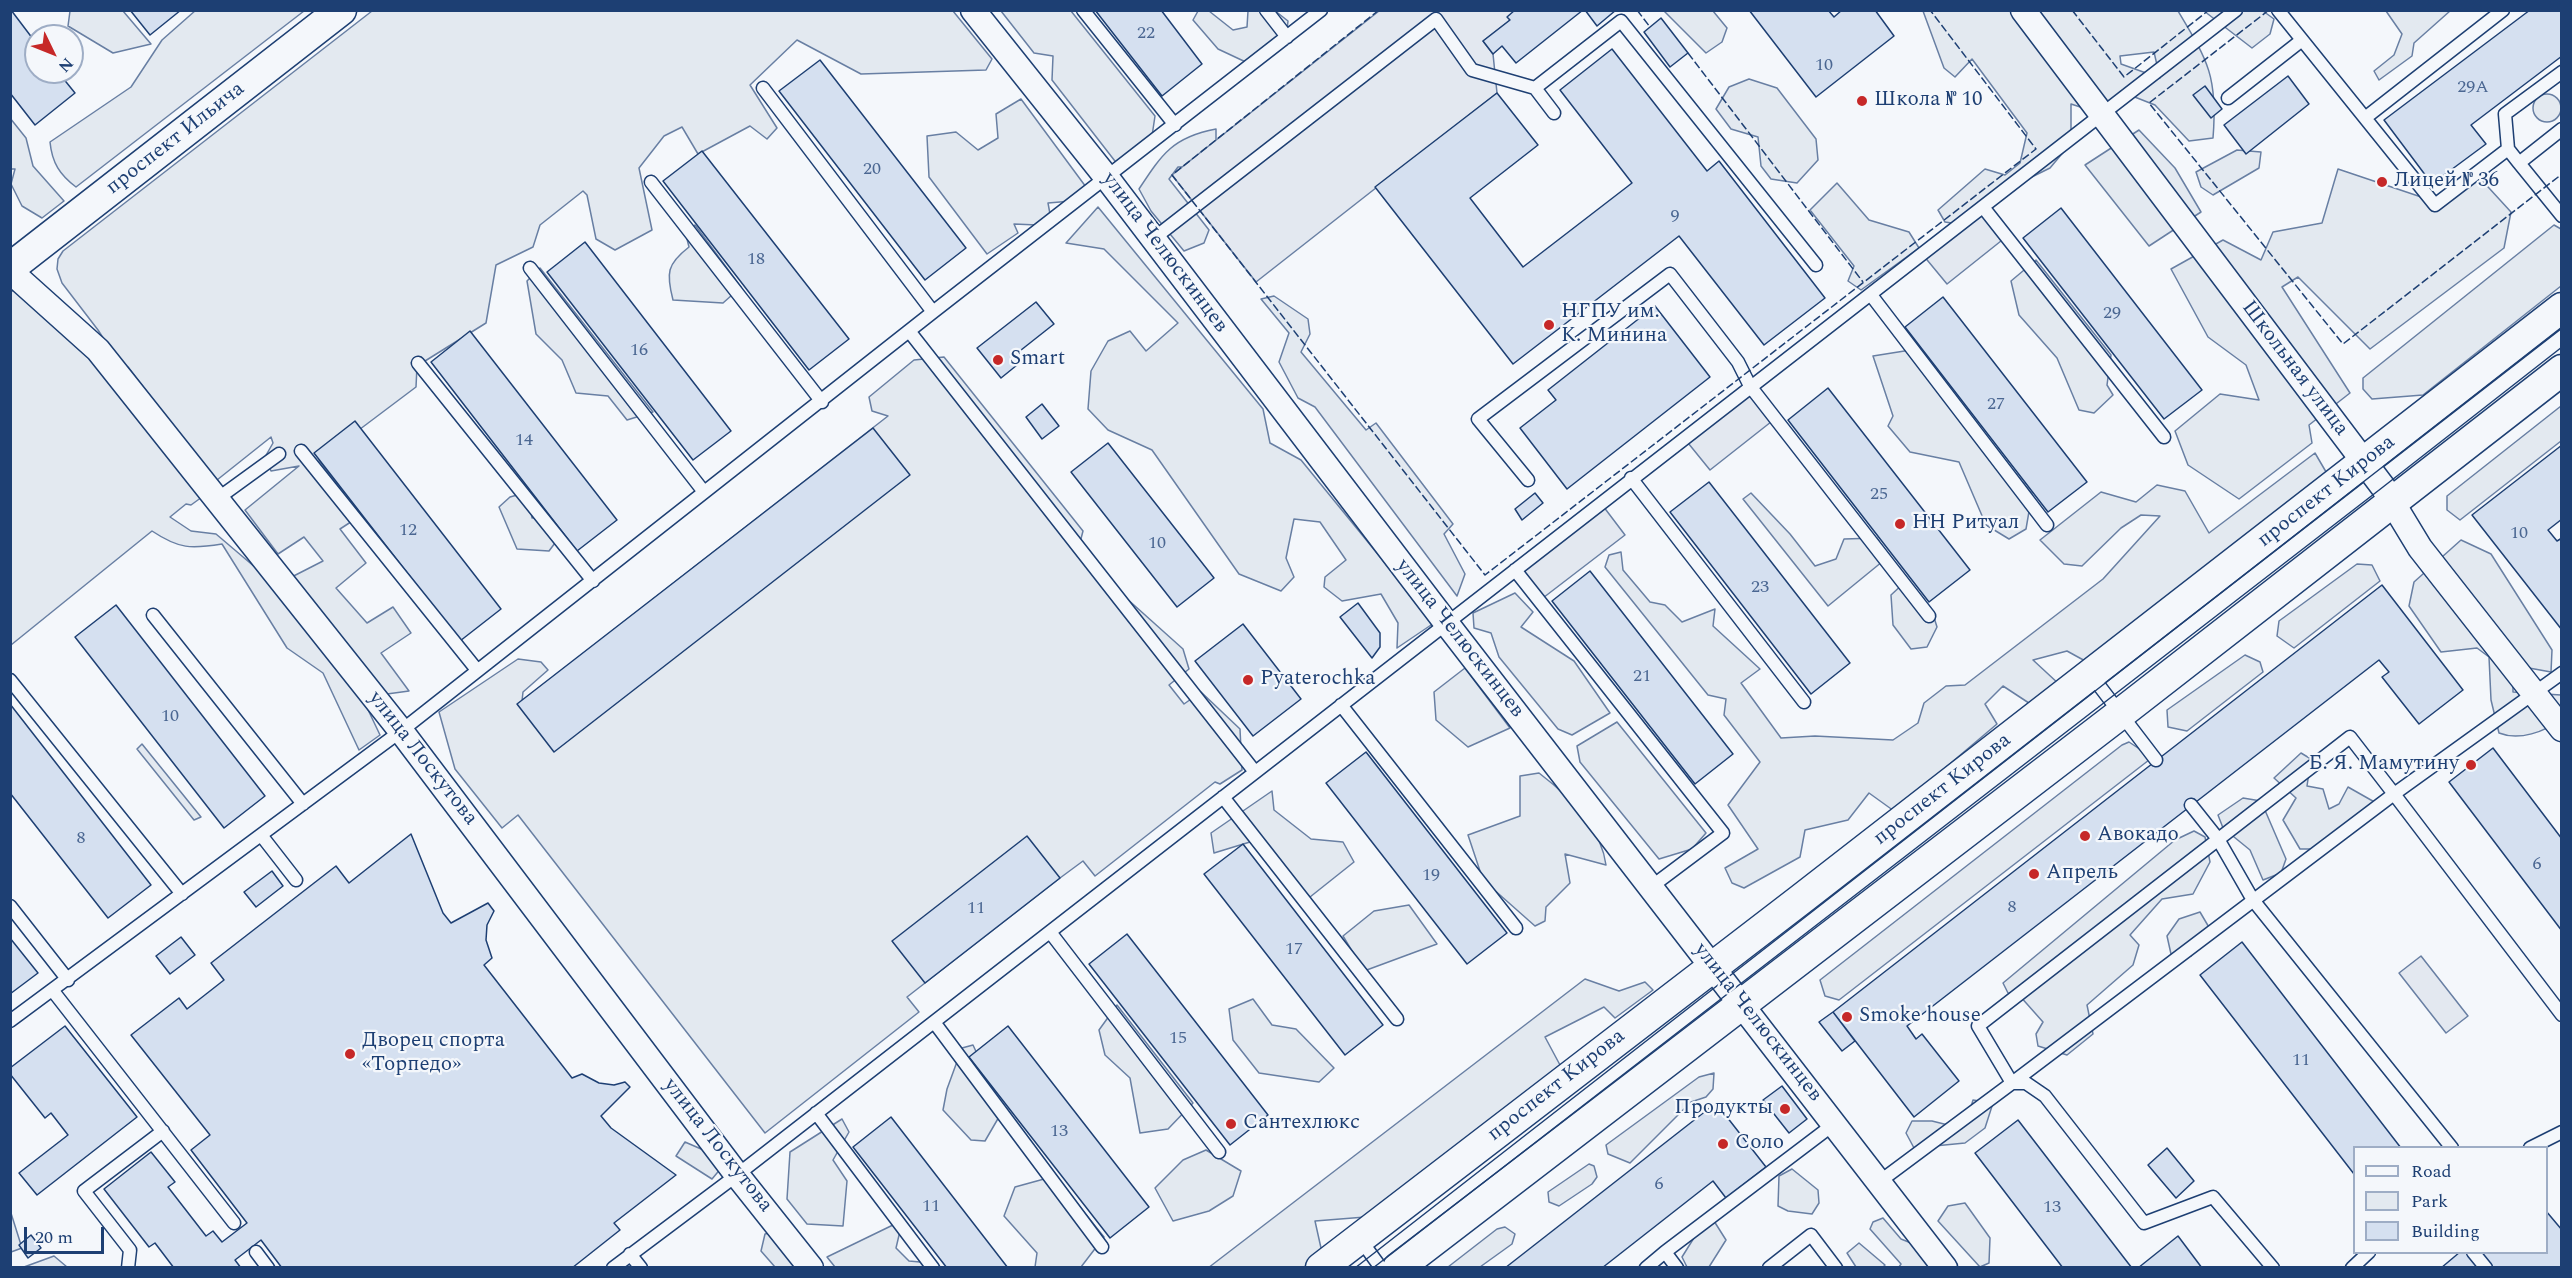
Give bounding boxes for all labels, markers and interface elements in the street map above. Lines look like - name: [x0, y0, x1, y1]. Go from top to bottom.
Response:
- house number: 22: [1137, 23, 1155, 45]
- north arrow: [24, 24, 84, 84]
- text: N: [52, 52, 79, 78]
- house number: 10: [1815, 55, 1833, 77]
- street label: проспект Ильича: [102, 77, 250, 201]
- house number: 29А: [2457, 77, 2489, 99]
- place label: Школа № 10: [1874, 88, 1982, 114]
- marker: Школа № 10: [1855, 94, 1869, 108]
- house number: 20: [863, 159, 881, 181]
- street label: улица Челюскинцев: [1095, 168, 1233, 338]
- place label: Лицей № 36: [2394, 169, 2499, 195]
- marker: Лицей № 36: [2375, 175, 2389, 189]
- house number: 9: [1671, 206, 1679, 228]
- house number: 18: [747, 249, 765, 271]
- street label: Школьная улица: [2235, 297, 2353, 441]
- place label: НГПУ им. К. Минина: [1561, 300, 1667, 350]
- house number: 29: [2103, 303, 2121, 325]
- marker: НГПУ им. К. Минина: [1542, 318, 1556, 332]
- house number: 16: [630, 340, 648, 362]
- place label: Smart: [1010, 347, 1065, 373]
- marker: Smart: [991, 353, 1005, 367]
- house number: 27: [1987, 394, 2005, 416]
- house number: 14: [515, 430, 533, 452]
- street label: проспект Кирова: [2253, 430, 2401, 554]
- house number: 25: [1870, 484, 1888, 506]
- place label: НН Ритуал: [1912, 511, 2019, 537]
- marker: НН Ритуал: [1893, 517, 1907, 531]
- house number: 12: [399, 520, 417, 542]
- house number: 10: [2510, 523, 2528, 545]
- house number: 10: [1148, 533, 1166, 555]
- street label: улица Челюскинцев: [1389, 555, 1529, 723]
- house number: 23: [1751, 577, 1769, 599]
- house number: 21: [1633, 666, 1651, 688]
- place label: Pyaterochka: [1260, 667, 1375, 693]
- marker: Pyaterochka: [1241, 673, 1255, 687]
- street label: улица Лоскутова: [362, 687, 482, 831]
- house number: 10: [161, 706, 179, 728]
- street label: проспект Кирова: [1869, 728, 2017, 852]
- place label: Б. Я. Мамутину: [2309, 752, 2459, 778]
- marker: Б. Я. Мамутину: [2464, 758, 2478, 772]
- place label: Авокадо: [2097, 823, 2179, 849]
- house number: 8: [77, 828, 85, 850]
- marker: Авокадо: [2078, 829, 2092, 843]
- house number: 6: [2533, 854, 2541, 876]
- place label: Апрель: [2046, 861, 2118, 887]
- house number: 19: [1422, 865, 1440, 887]
- marker: Апрель: [2027, 867, 2041, 881]
- house number: 8: [2008, 897, 2016, 919]
- house number: 11: [967, 898, 985, 920]
- house number: 17: [1285, 939, 1303, 961]
- street label: улица Челюскинцев: [1687, 939, 1827, 1107]
- place label: Smoke house: [1859, 1004, 1981, 1030]
- marker: Smoke house: [1840, 1010, 1854, 1024]
- street label: проспект Кирова: [1483, 1024, 1631, 1148]
- house number: 15: [1169, 1028, 1187, 1050]
- place label: Дворец спорта «Торпедо»: [362, 1029, 505, 1079]
- marker: Дворец спорта «Торпедо»: [343, 1047, 357, 1061]
- house number: 11: [2292, 1050, 2310, 1072]
- street label: улица Лоскутова: [657, 1074, 777, 1218]
- place label: Продукты: [1674, 1096, 1773, 1122]
- marker: Продукты: [1778, 1102, 1792, 1116]
- place label: Сантехлюкс: [1243, 1111, 1360, 1137]
- marker: Сантехлюкс: [1224, 1117, 1238, 1131]
- house number: 13: [1050, 1121, 1068, 1143]
- place label: Соло: [1735, 1131, 1784, 1157]
- marker: Соло: [1716, 1137, 1730, 1151]
- legend: [2353, 1146, 2548, 1254]
- text: Road: [2411, 1158, 2452, 1185]
- house number: 6: [1655, 1174, 1663, 1196]
- text: Park: [2411, 1188, 2448, 1215]
- house number: 11: [922, 1196, 940, 1218]
- house number: 13: [2043, 1197, 2061, 1219]
- scale bar: [27, 1215, 106, 1253]
- text: Building: [2411, 1218, 2480, 1245]
- text: 20 m: [35, 1224, 73, 1251]

